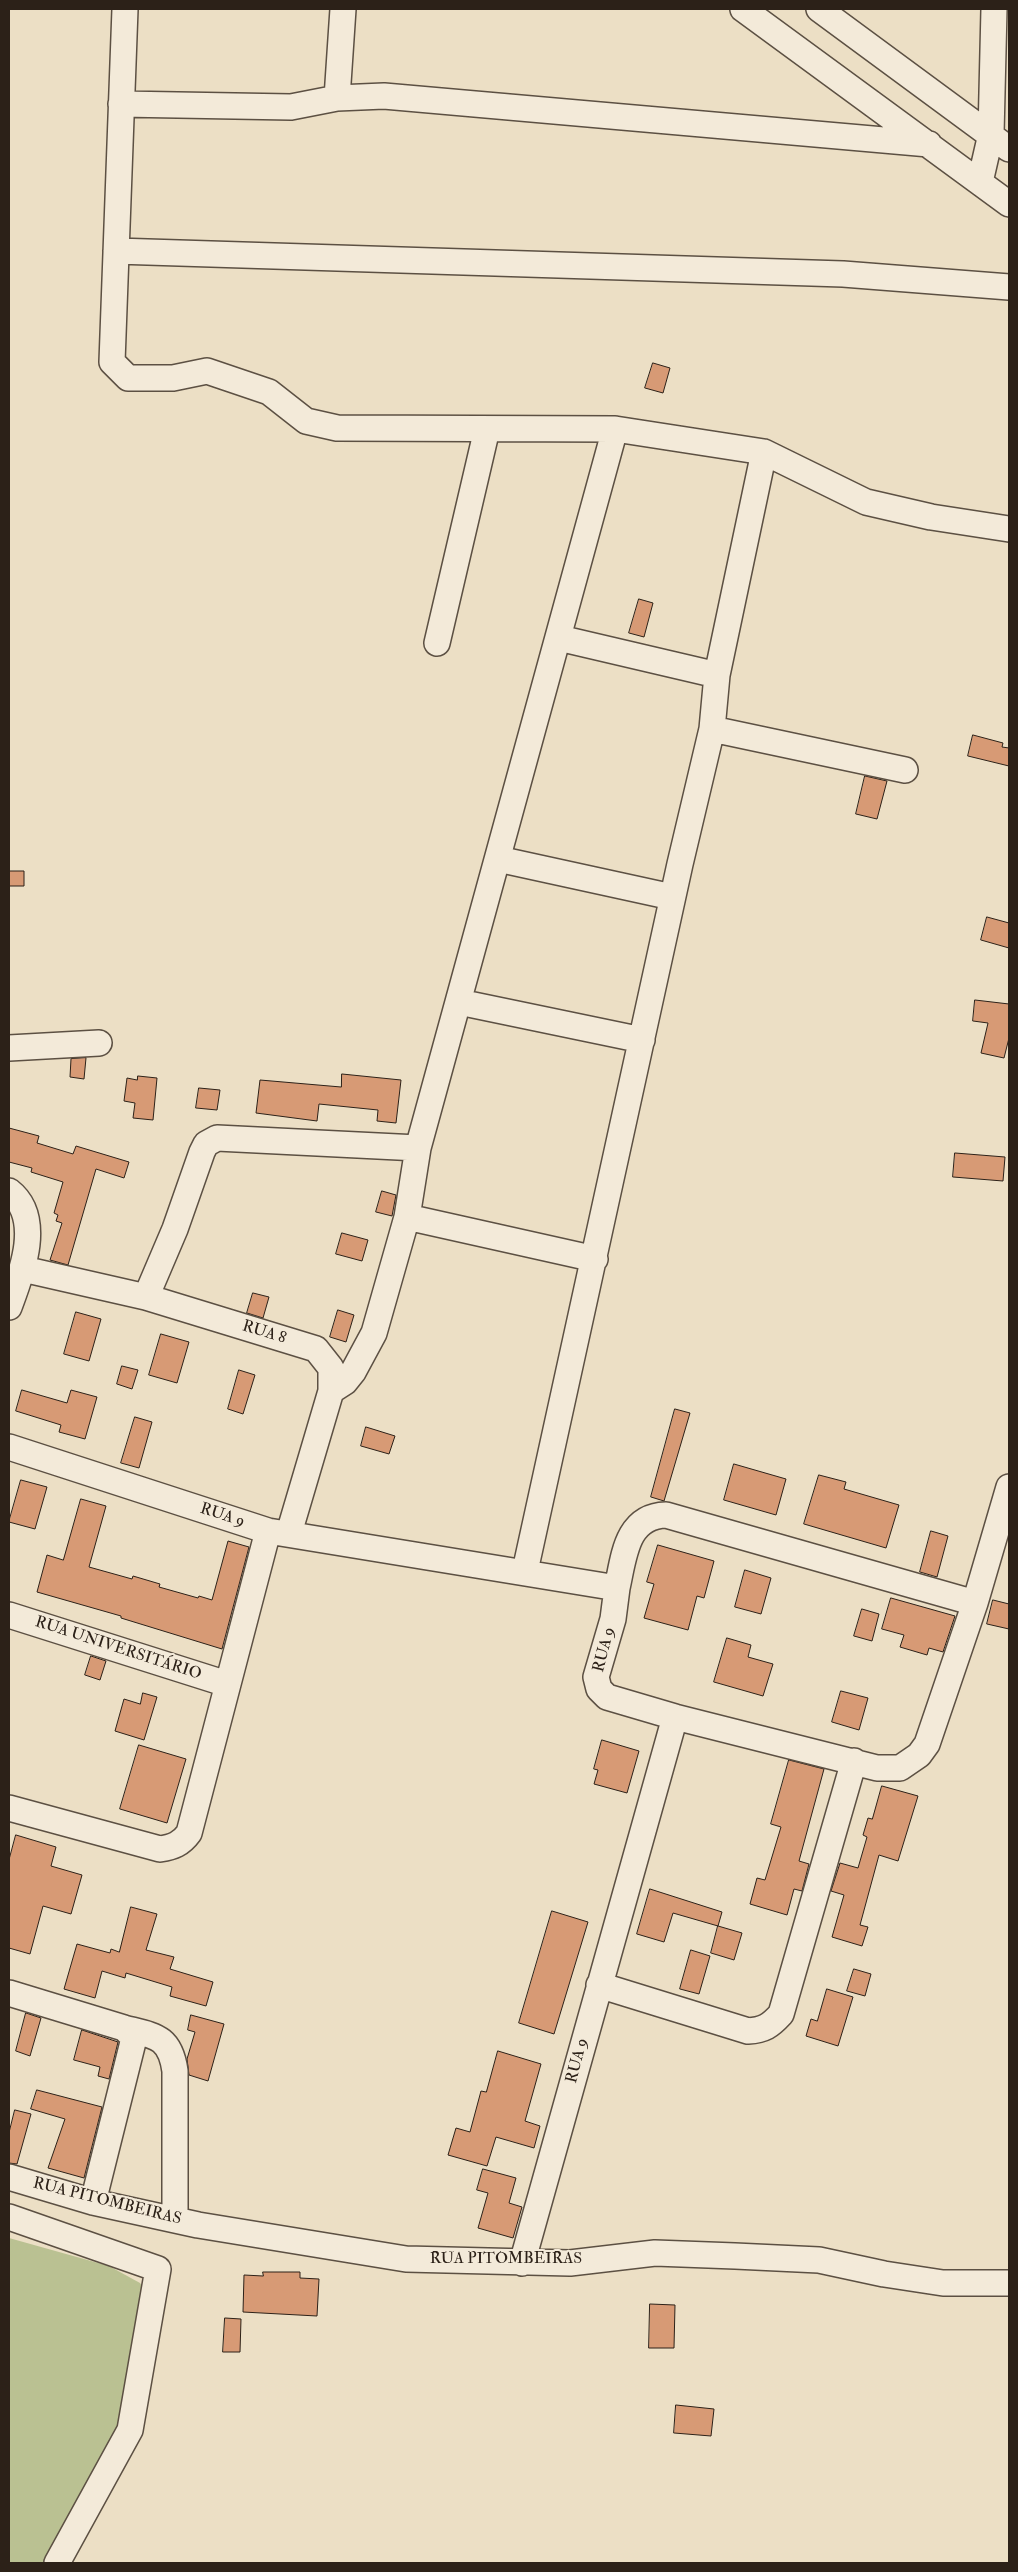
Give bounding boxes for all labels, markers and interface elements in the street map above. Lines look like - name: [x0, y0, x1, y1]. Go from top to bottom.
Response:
- street label: RUA 8: [240, 1317, 288, 1349]
- street label: RUA 9: [197, 1500, 247, 1532]
- street label: RUA UNIVERSITÁRIO: [32, 1613, 204, 1685]
- street label: RUA 9: [590, 1625, 620, 1675]
- street label: RUA 9: [563, 2036, 593, 2086]
- street label: RUA PITOMBEIRAS: [31, 2174, 183, 2230]
- street label: RUA PITOMBEIRAS: [430, 2250, 582, 2270]

